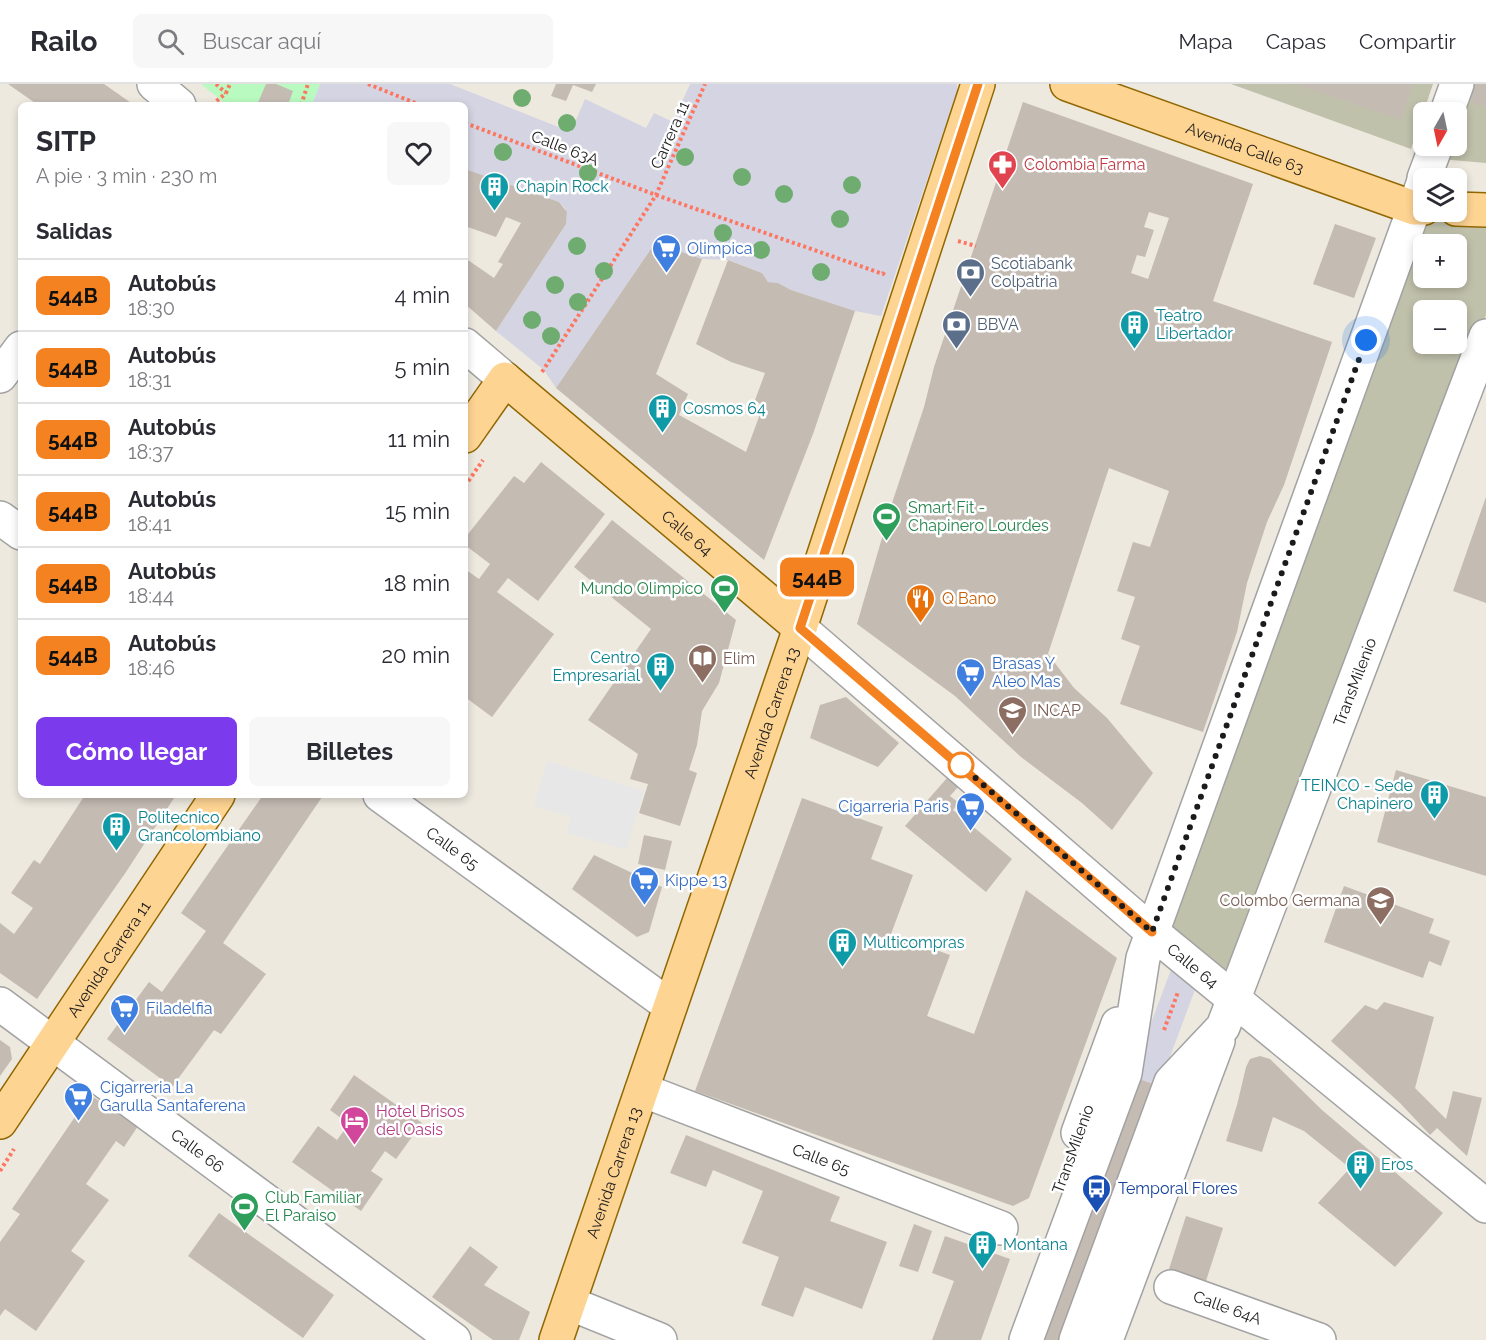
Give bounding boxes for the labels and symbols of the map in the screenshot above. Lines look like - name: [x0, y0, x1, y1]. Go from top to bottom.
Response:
- street label: Carrera 11: [647, 98, 693, 172]
- north arrow: [1413, 102, 1467, 156]
- street label: Avenida Calle 63: [1184, 118, 1306, 177]
- street label: Calle 63A: [529, 126, 602, 170]
- pharmacy icon: Colombia Farma: [987, 148, 1019, 190]
- place label: Colombia Farma: [1024, 155, 1145, 174]
- building icon: Chapin Rock: [479, 170, 511, 212]
- place label: Chapin Rock: [516, 177, 609, 196]
- supermarket icon: Olimpica: [650, 232, 682, 274]
- place label: Olimpica: [687, 239, 752, 258]
- place label: Scotiabank Colpatria: [991, 254, 1073, 291]
- bank icon: Scotiabank Colpatria: [954, 256, 986, 298]
- place label: Teatro Libertador: [1156, 306, 1233, 343]
- bank icon: BBVA: [940, 308, 972, 350]
- building icon: Teatro Libertador: [1119, 308, 1151, 350]
- place label: BBVA: [977, 315, 1019, 334]
- your location: [1351, 325, 1381, 355]
- building icon: Cosmos 64: [646, 392, 678, 434]
- place label: Cosmos 64: [683, 399, 766, 418]
- place label: Smart Fit - Chapinero Lourdes: [908, 498, 1049, 535]
- sports icon: Smart Fit - Chapinero Lourdes: [871, 500, 903, 542]
- street label: Calle 64: [658, 506, 717, 560]
- line badge: 544B: [775, 558, 859, 596]
- sports icon: Mundo Olimpico: [708, 572, 740, 614]
- place label: Mundo Olimpico: [580, 579, 703, 598]
- restaurant icon: Q Bano: [905, 582, 937, 624]
- place label: Q Bano: [942, 589, 996, 608]
- street label: TransMilenio: [1329, 635, 1380, 729]
- library icon: Elim: [686, 642, 718, 684]
- street label: Avenida Carrera 13: [740, 645, 802, 781]
- place label: Centro Empresarial: [552, 648, 641, 685]
- place label: Elim: [723, 649, 755, 668]
- building icon: Centro Empresarial: [645, 650, 677, 692]
- place label: Brasas Y Aleo Mas: [992, 654, 1061, 691]
- supermarket icon: Brasas Y Aleo Mas: [955, 656, 987, 698]
- school or university icon: INCAP: [996, 694, 1028, 736]
- place label: INCAP: [1033, 701, 1081, 720]
- unlabelled marker: [948, 752, 974, 778]
- place label: TEINCO - Sede Chapinero: [1301, 776, 1413, 813]
- building icon: TEINCO - Sede Chapinero: [1418, 778, 1450, 820]
- supermarket icon: Cigarreria Paris: [954, 790, 986, 832]
- place label: Cigarreria Paris: [838, 797, 949, 816]
- place label: Politecnico Grancolombiano: [138, 808, 261, 845]
- building icon: Politecnico Grancolombiano: [101, 810, 133, 852]
- street label: Calle 65: [423, 823, 483, 874]
- supermarket icon: Kippe 13: [628, 864, 660, 906]
- place label: Kippe 13: [665, 871, 727, 890]
- school or university icon: Colombo Germana: [1365, 884, 1397, 926]
- place label: Colombo Germana: [1220, 891, 1360, 910]
- street label: Avenida Carrera 11: [63, 897, 154, 1021]
- building icon: Multicompras: [826, 926, 858, 968]
- place label: Multicompras: [863, 933, 965, 952]
- street label: Calle 64: [1164, 939, 1222, 992]
- supermarket icon: Filadelfia: [109, 992, 141, 1034]
- place label: Filadelfia: [146, 999, 212, 1018]
- place label: Cigarreria La Garulla Santaferena: [100, 1078, 246, 1115]
- supermarket icon: Cigarreria La Garulla Santaferena: [63, 1080, 95, 1122]
- place label: Hotel Brisos del Oasis: [376, 1102, 465, 1139]
- street label: TransMilenio: [1048, 1102, 1098, 1196]
- hotel icon: Hotel Brisos del Oasis: [339, 1104, 371, 1146]
- street label: Avenida Carrera 13: [582, 1104, 645, 1241]
- street label: Calle 66: [167, 1124, 228, 1176]
- street label: Calle 65: [790, 1139, 853, 1179]
- building icon: Eros: [1344, 1148, 1376, 1190]
- place label: Eros: [1381, 1155, 1414, 1174]
- bus stop icon: Temporal Flores: [1081, 1172, 1113, 1214]
- place label: Temporal Flores: [1118, 1179, 1238, 1198]
- place label: Club Familiar El Paraiso: [265, 1188, 362, 1225]
- sports icon: Club Familiar El Paraiso: [228, 1190, 260, 1232]
- building icon: Montana: [966, 1228, 998, 1270]
- place label: Montana: [1003, 1235, 1068, 1254]
- street label: Calle 64A: [1191, 1286, 1264, 1328]

